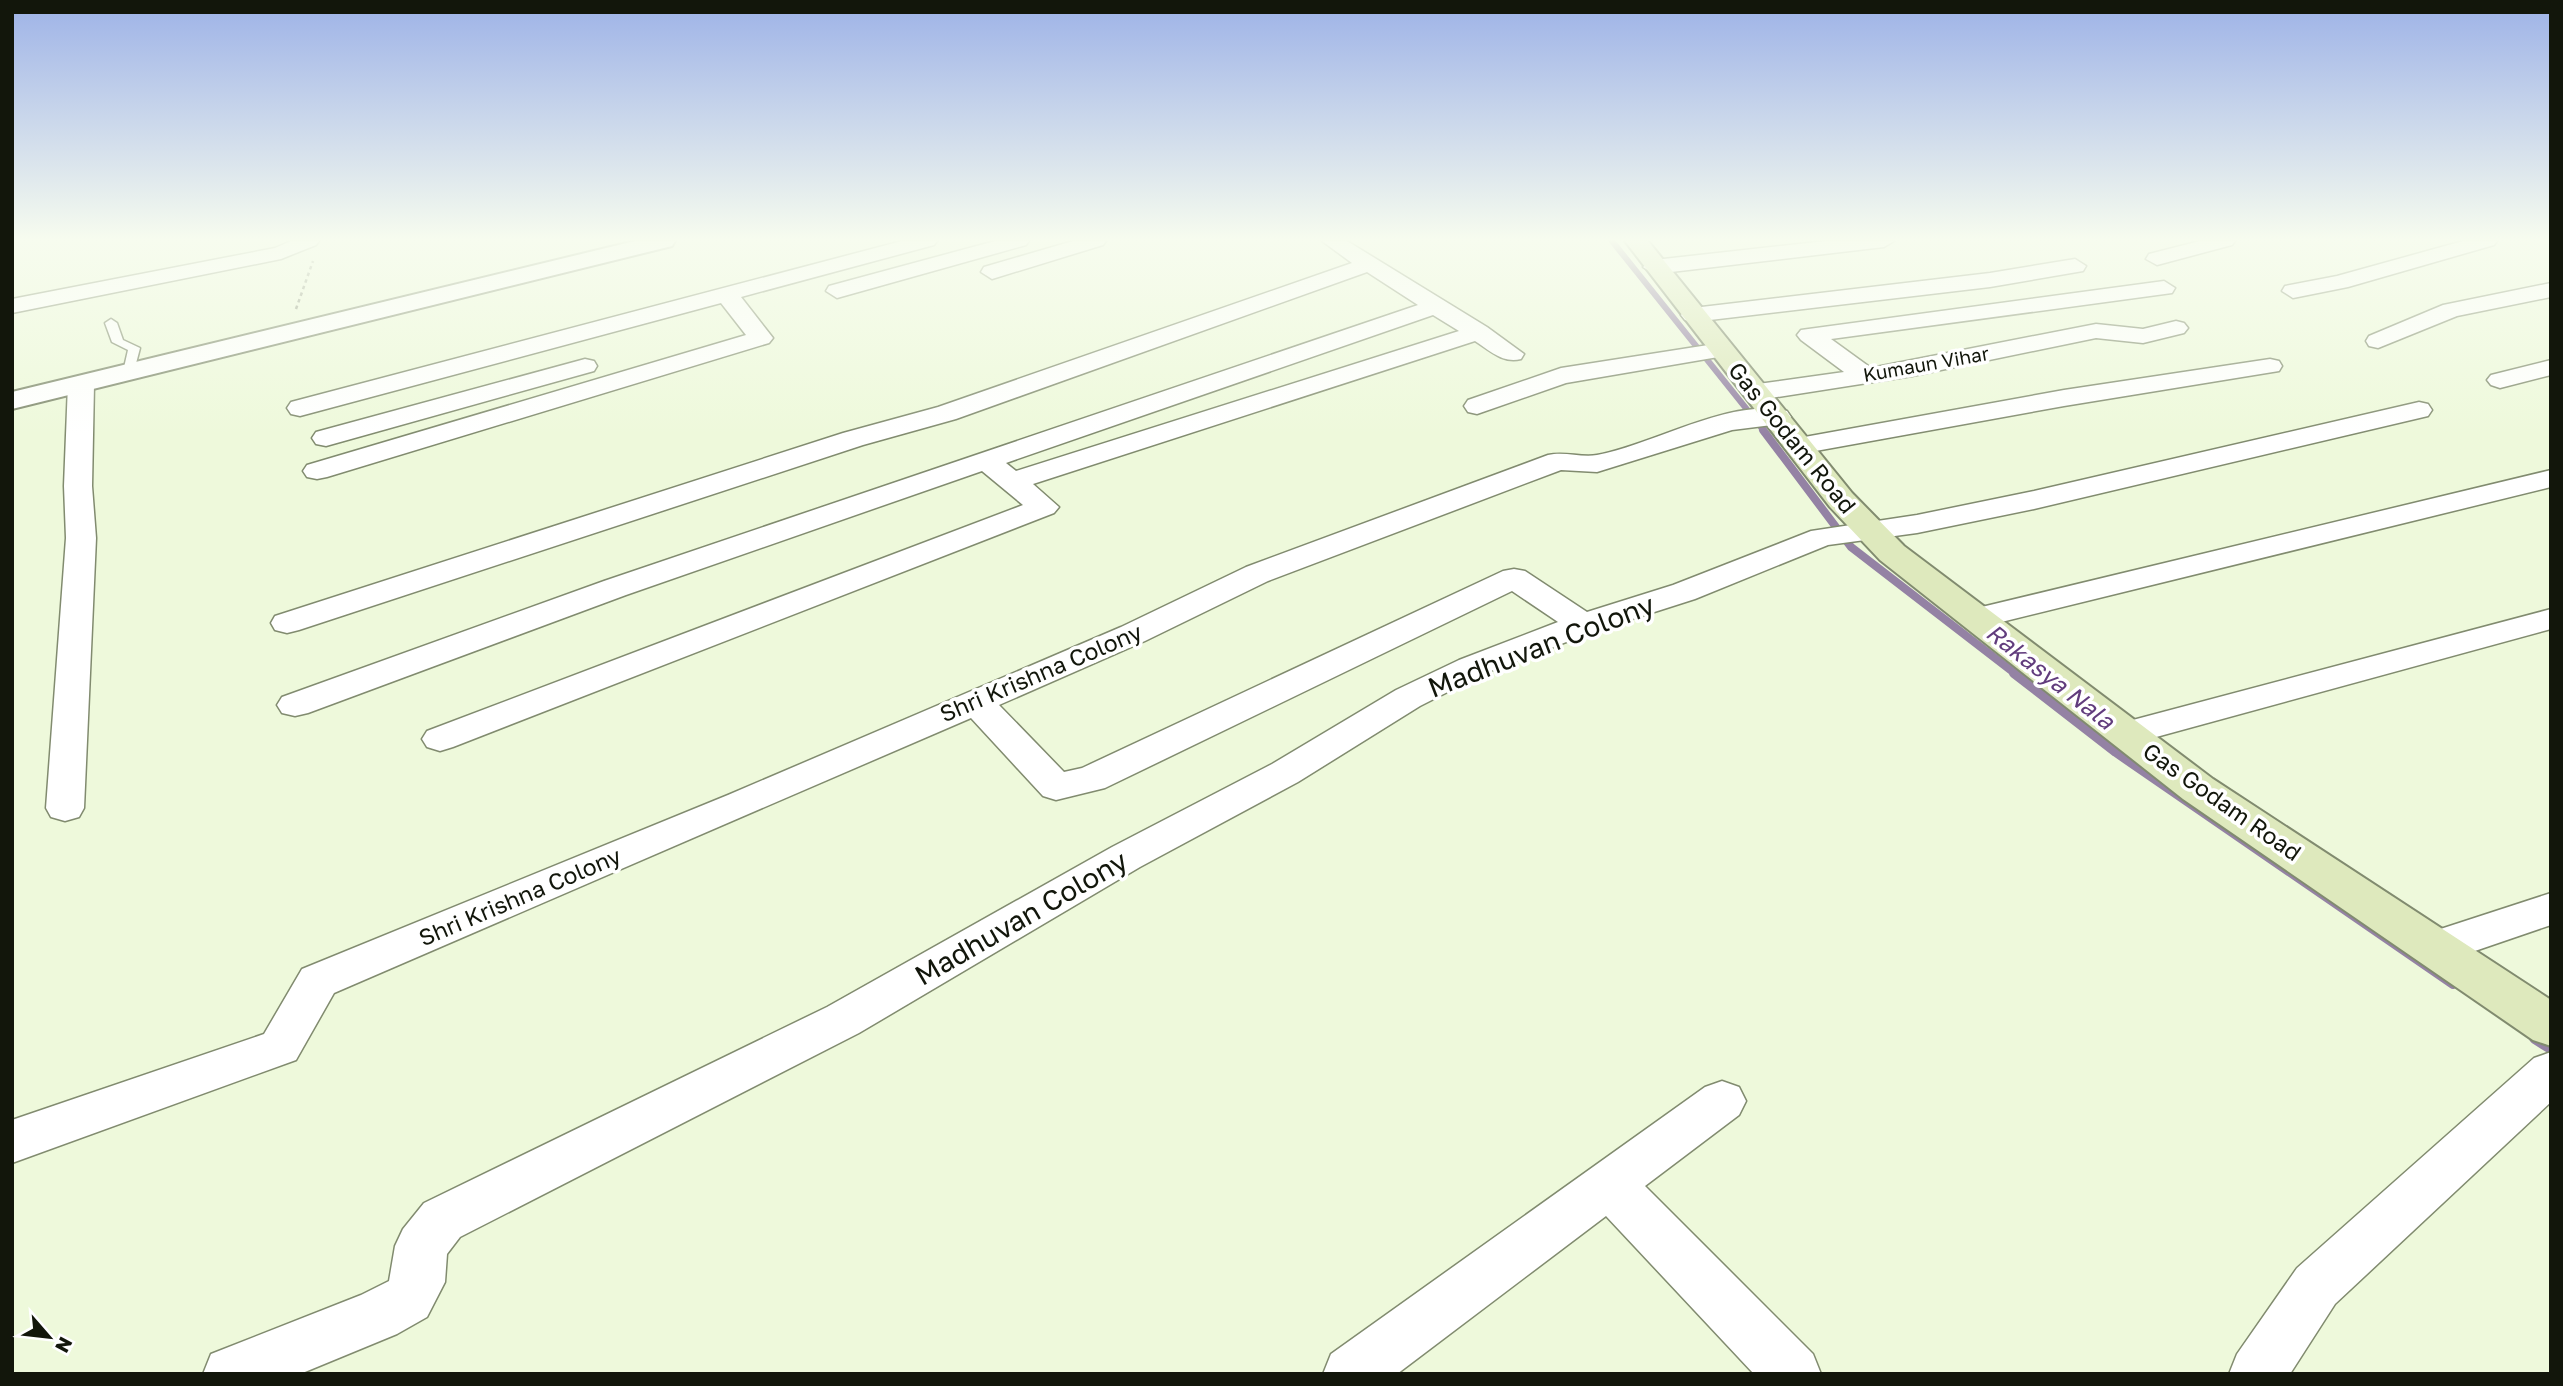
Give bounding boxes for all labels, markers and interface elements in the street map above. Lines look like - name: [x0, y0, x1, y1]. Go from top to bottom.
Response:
- street label: Kumaun Vihar: [1861, 341, 1991, 386]
- street label: Gas Godam Road: [1723, 356, 1862, 519]
- street label: Madhuvan Colony: [1423, 587, 1659, 704]
- street label: Shri Krishna Colony: [935, 617, 1146, 727]
- water label: Rakasya Nala: [1980, 617, 2122, 736]
- street label: Gas Godam Road: [2138, 736, 2307, 866]
- street label: Shri Krishna Colony: [414, 841, 625, 951]
- street label: Madhuvan Colony: [909, 843, 1133, 992]
- north arrow: [14, 1302, 84, 1372]
- text: N: [51, 1333, 78, 1357]

